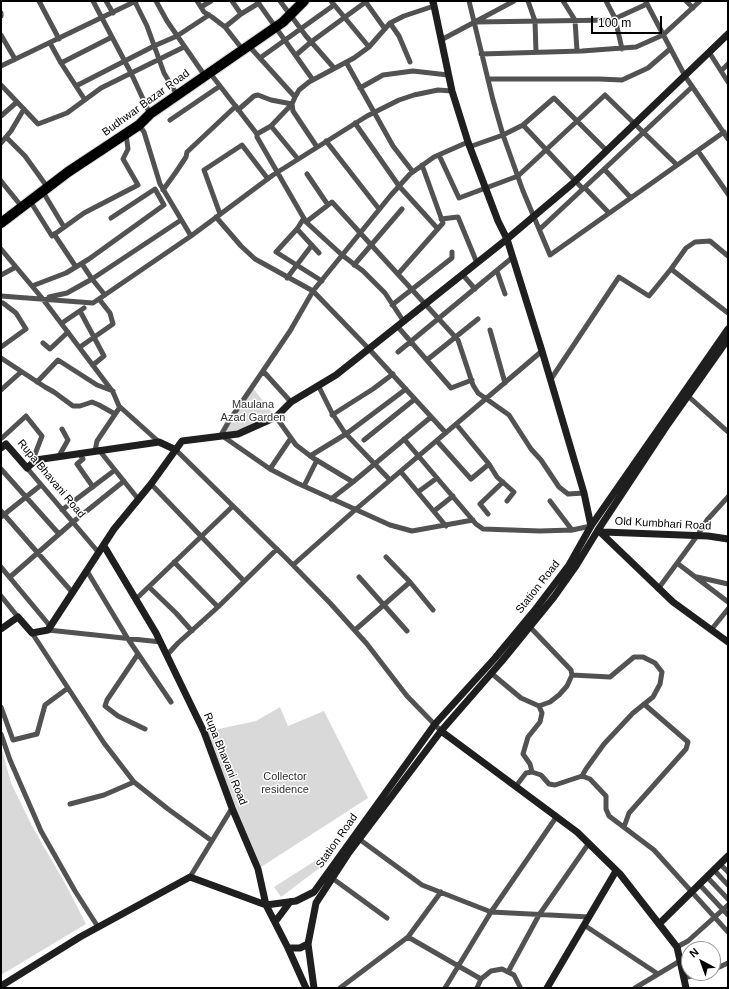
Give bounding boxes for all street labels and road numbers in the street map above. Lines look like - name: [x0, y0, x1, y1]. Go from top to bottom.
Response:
- street label: Budhwar Bazar Road: [100, 67, 192, 139]
- street label: Rupa Bhavani Road: [14, 437, 88, 521]
- street label: Old Kumbhari Road: [614, 515, 712, 533]
- street label: Station Road: [513, 558, 563, 616]
- street label: Rupa Bhavani Road: [200, 711, 250, 807]
- street label: Station Road: [313, 811, 361, 871]

